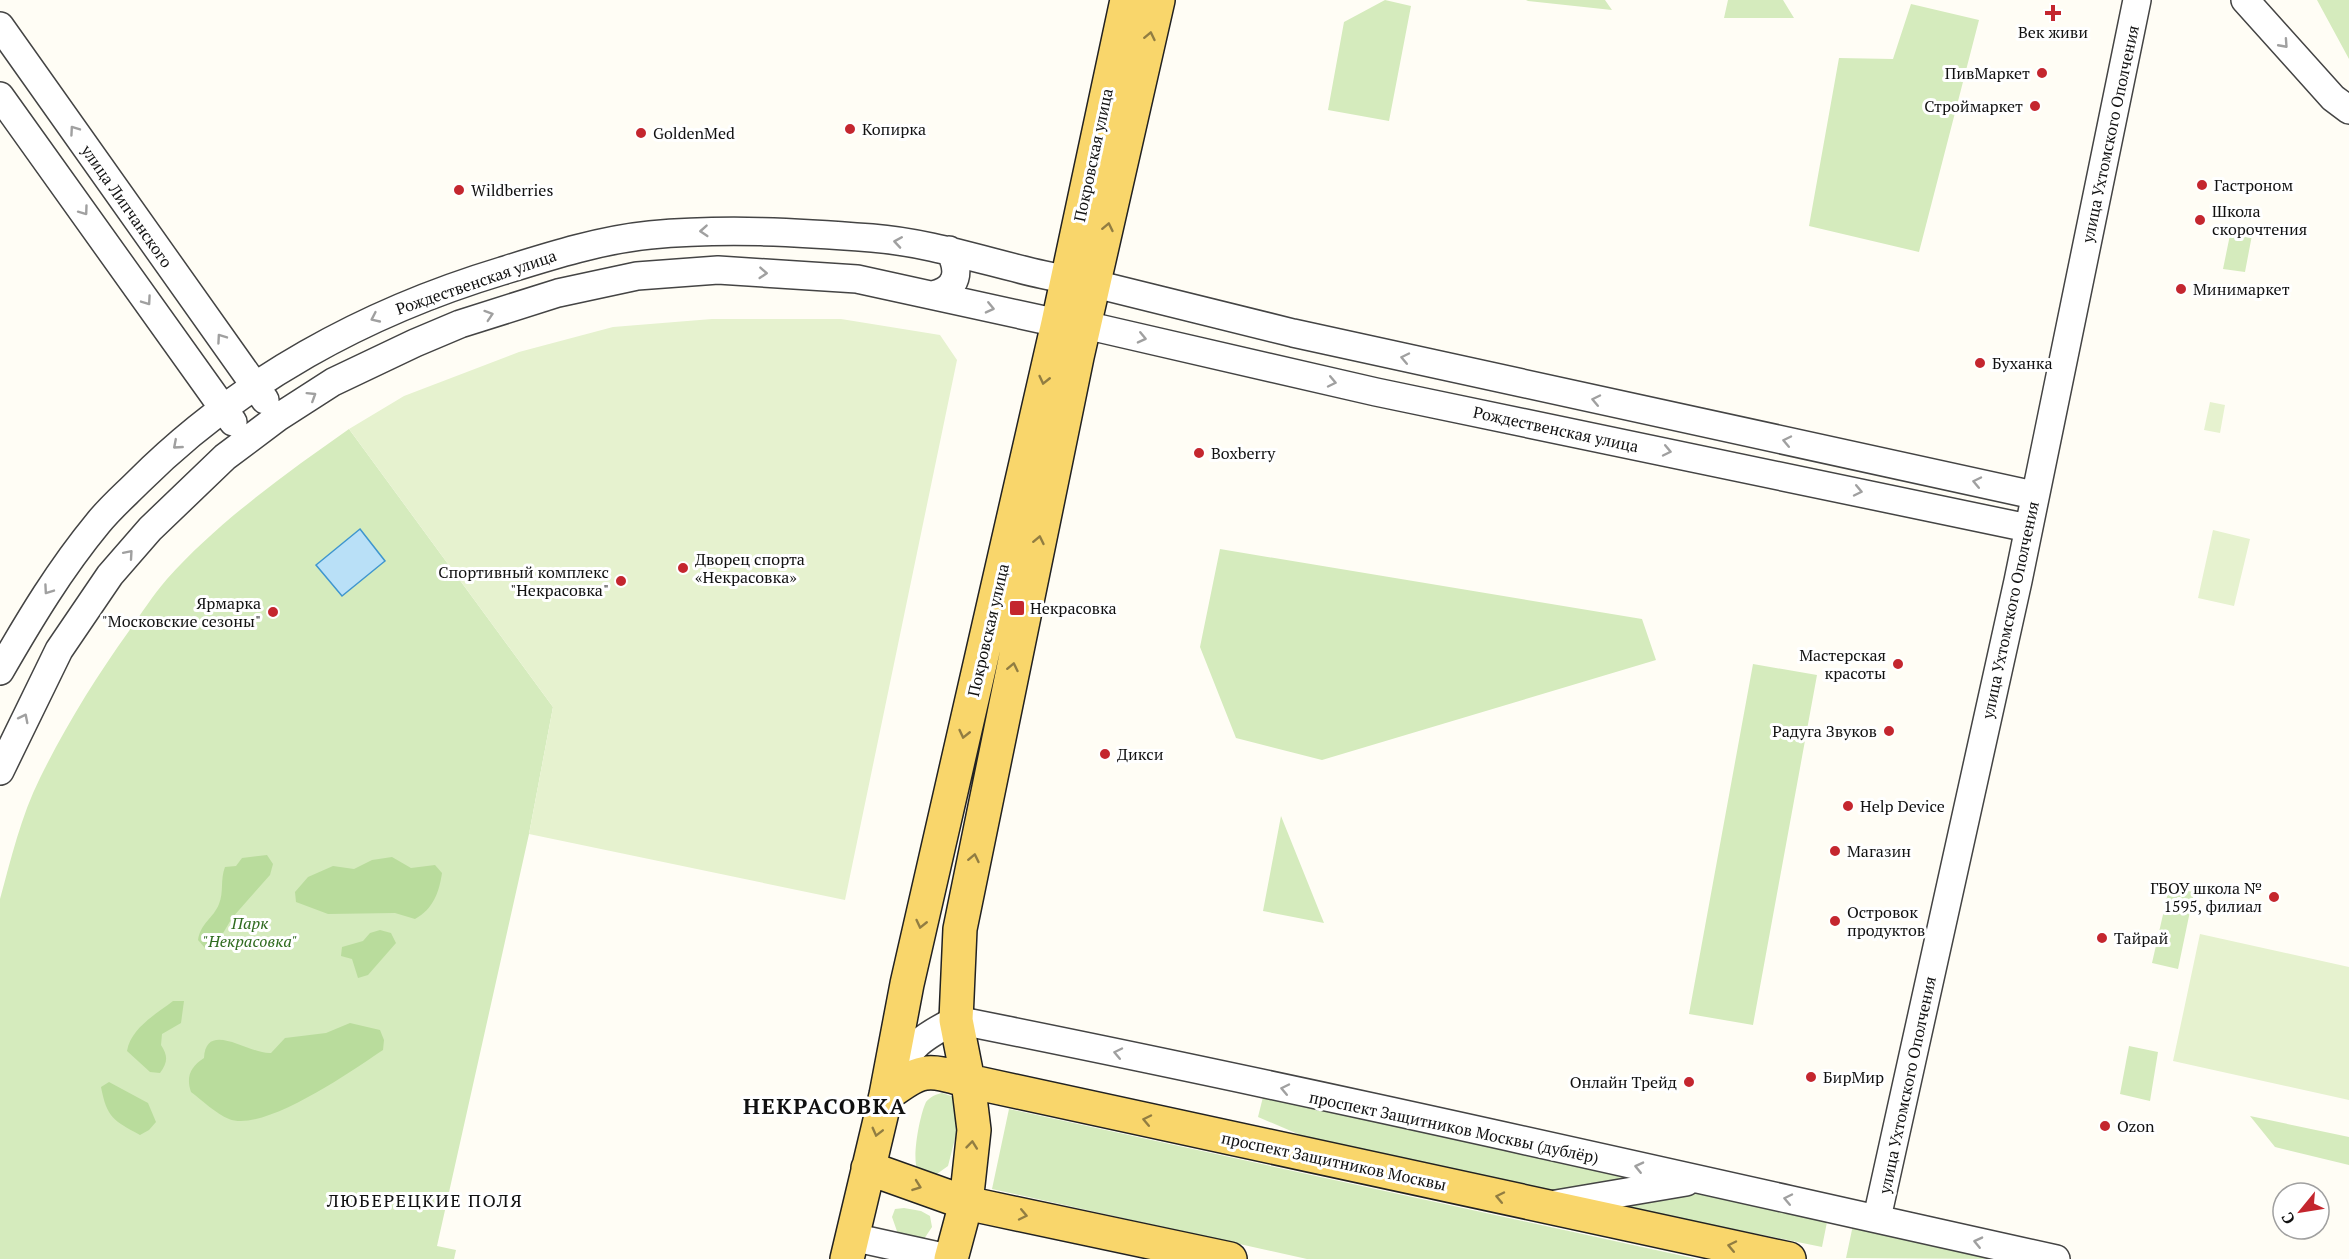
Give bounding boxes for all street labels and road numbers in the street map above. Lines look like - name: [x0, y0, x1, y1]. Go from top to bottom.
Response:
- street label: улица Ухтомского Ополчения: [2076, 23, 2144, 246]
- street label: Покровская улица: [1068, 86, 1118, 224]
- street label: улица Липчанского: [76, 139, 178, 272]
- street label: Рождественская улица: [393, 244, 559, 320]
- street label: Рождественская улица: [1471, 401, 1641, 457]
- street label: улица Ухтомского Ополчения: [1976, 499, 2044, 722]
- street label: Покровская улица: [962, 561, 1014, 699]
- street label: улица Ухтомского Ополчения: [1873, 974, 1941, 1197]
- street label: проспект Защитников Москвы (дублёр): [1307, 1087, 1601, 1167]
- street label: проспект Защитников Москвы: [1220, 1128, 1448, 1194]

